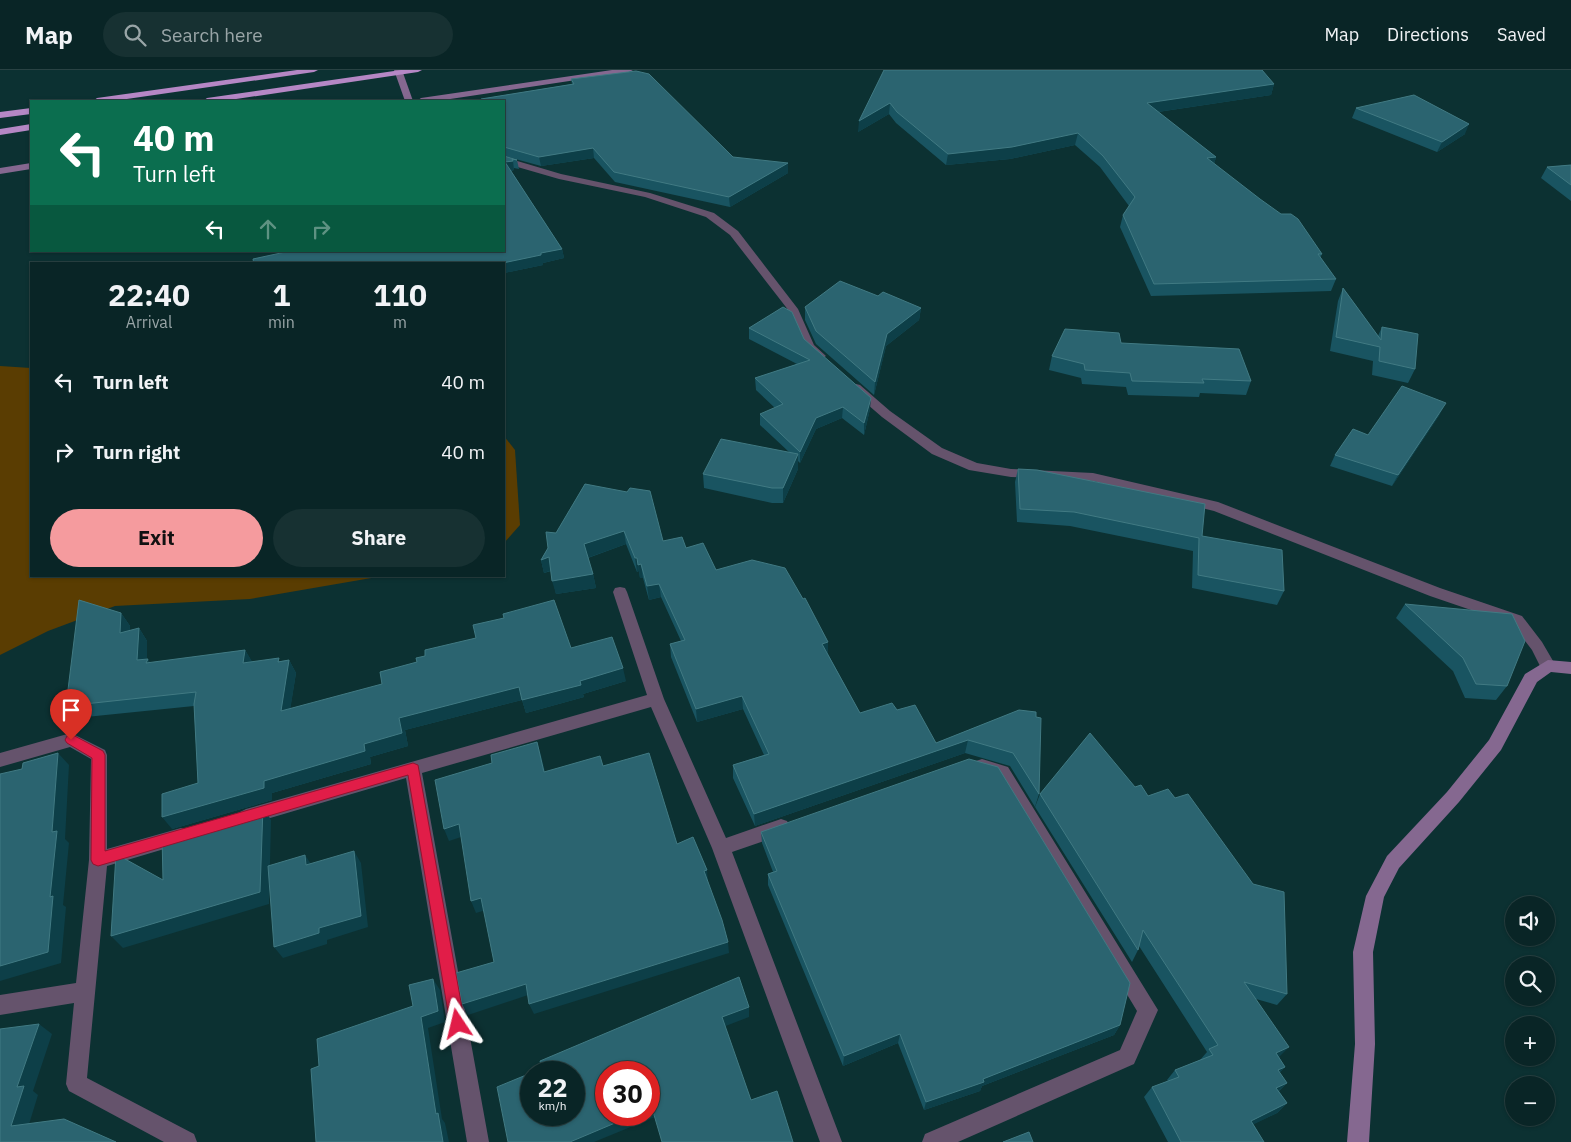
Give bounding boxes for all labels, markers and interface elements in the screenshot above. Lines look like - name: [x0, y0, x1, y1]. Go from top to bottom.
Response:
- search box: [103, 12, 453, 57]
- text: Map: [25, 19, 73, 51]
- icon: search: [121, 21, 149, 49]
- text: Search here: [161, 23, 263, 47]
- text: Map: [1324, 23, 1359, 46]
- text: Directions: [1387, 23, 1469, 46]
- text: Saved: [1497, 23, 1546, 46]
- text: 40 m: [133, 115, 215, 161]
- icon: left: [50, 120, 115, 185]
- text: Turn left: [133, 159, 216, 188]
- icon: left: [201, 215, 229, 243]
- icon: ahead: [254, 215, 282, 243]
- icon: right: [307, 215, 335, 243]
- text: 22:40: [108, 275, 190, 314]
- text: 1: [272, 275, 290, 314]
- text: 110: [373, 275, 427, 314]
- text: Arrival: [126, 312, 172, 332]
- text: min: [268, 312, 295, 332]
- text: m: [393, 312, 407, 332]
- icon: left: [50, 368, 78, 396]
- text: Turn left: [93, 370, 169, 394]
- text: 40 m: [441, 370, 485, 394]
- icon: right: [50, 438, 78, 466]
- text: Turn right: [93, 440, 180, 464]
- text: 40 m: [441, 440, 485, 464]
- button: Exit: [50, 509, 263, 567]
- button: Share: [273, 509, 485, 567]
- pin: [50, 689, 92, 740]
- icon: arrive: [57, 696, 85, 724]
- map controls: [1505, 896, 1555, 1126]
- button: sound: [1505, 896, 1555, 946]
- button: search: [1505, 956, 1555, 1006]
- position arrow: [431, 997, 483, 1049]
- button: +: [1505, 1016, 1555, 1066]
- speed limit sign: 30: [595, 1061, 660, 1126]
- text: 22: [537, 1071, 568, 1104]
- button: −: [1505, 1076, 1555, 1126]
- text: km/h: [538, 1098, 567, 1113]

